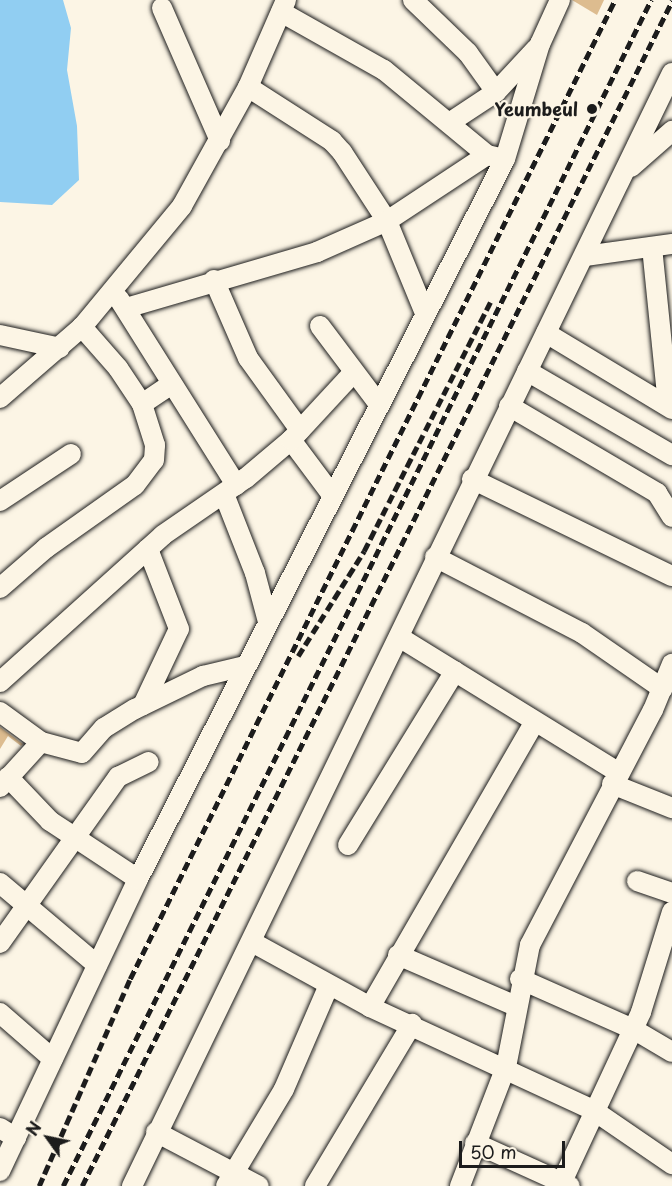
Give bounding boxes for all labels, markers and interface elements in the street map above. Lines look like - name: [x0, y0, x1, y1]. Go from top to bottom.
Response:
- place label: Yeumbeul: [494, 98, 578, 120]
- marker: Yeumbeul: [583, 100, 601, 118]
- north arrow: [18, 1108, 78, 1168]
- text: N: [19, 1116, 46, 1140]
- scale bar: [462, 1129, 568, 1167]
- text: 50 m: [470, 1138, 517, 1165]

